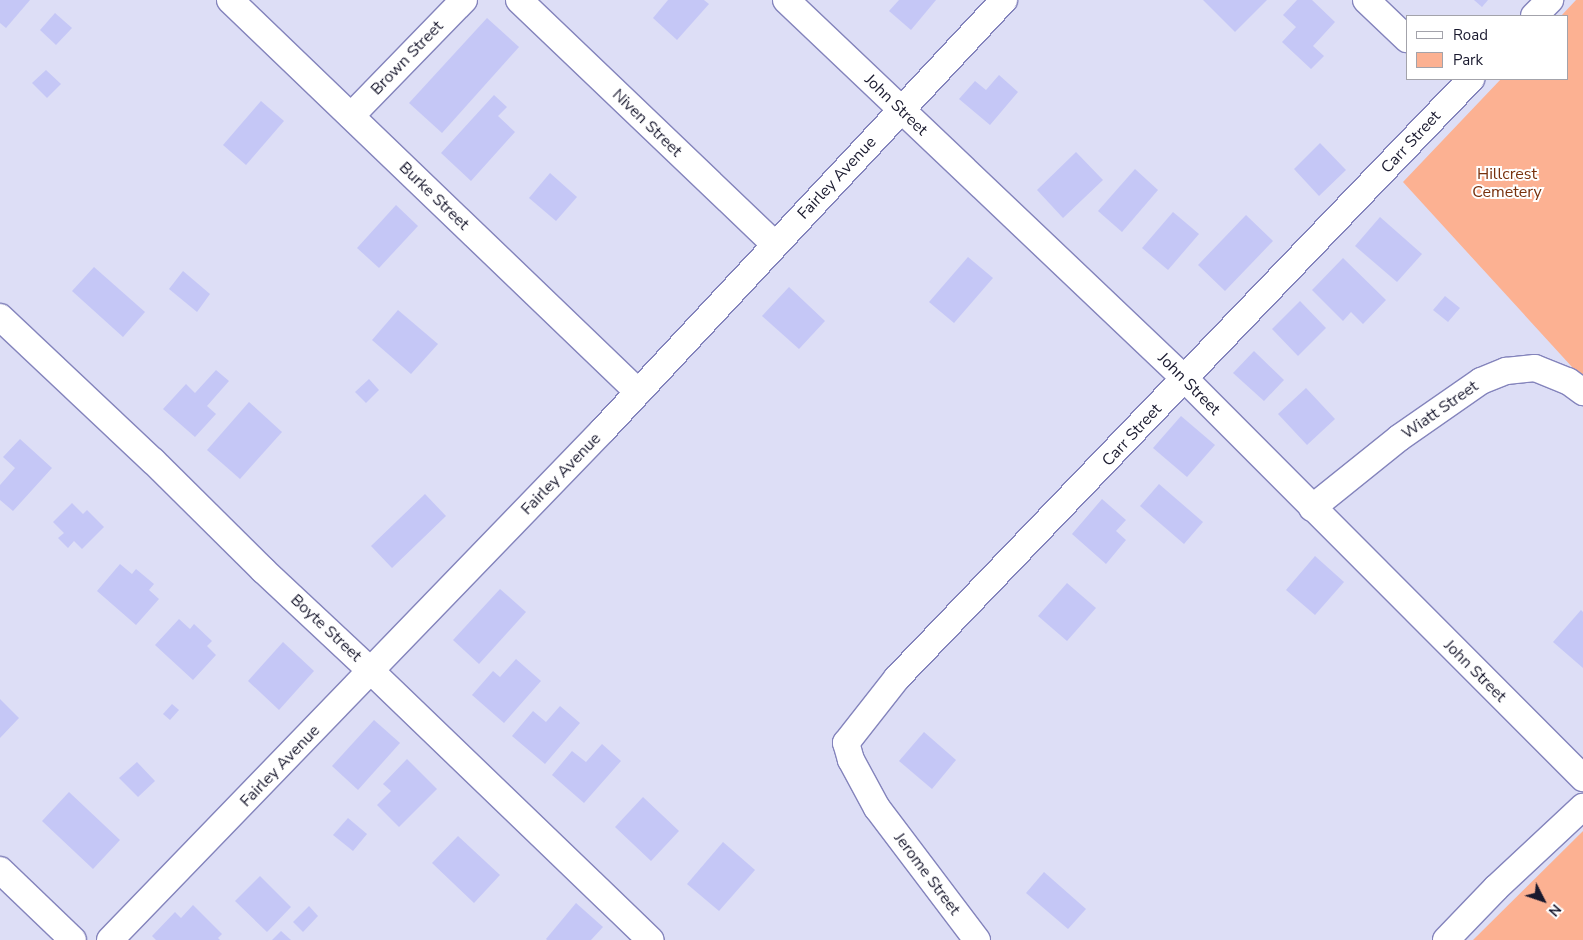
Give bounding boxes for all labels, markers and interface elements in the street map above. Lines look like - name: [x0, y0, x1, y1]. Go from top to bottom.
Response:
- legend: [1406, 15, 1568, 80]
- street label: Brown Street: [367, 17, 447, 99]
- text: Road: [1453, 25, 1488, 45]
- text: Park: [1453, 50, 1483, 70]
- street label: John Street: [861, 70, 931, 140]
- street label: Niven Street: [608, 85, 686, 161]
- street label: Carr Street: [1377, 107, 1445, 177]
- street label: Fairley Avenue: [794, 133, 880, 223]
- street label: Burke Street: [395, 158, 473, 234]
- park label: Hillcrest Cemetery: [1472, 164, 1542, 202]
- street label: John Street: [1154, 349, 1224, 419]
- street label: Wiatt Street: [1398, 377, 1482, 443]
- street label: Carr Street: [1098, 400, 1166, 470]
- street label: Fairley Avenue: [517, 429, 605, 519]
- street label: Boyte Street: [287, 590, 365, 666]
- street label: John Street: [1440, 636, 1510, 706]
- street label: Fairley Avenue: [236, 721, 324, 811]
- street label: Jerome Street: [890, 829, 964, 919]
- north arrow: [1518, 875, 1568, 925]
- text: N: [1544, 900, 1565, 920]

